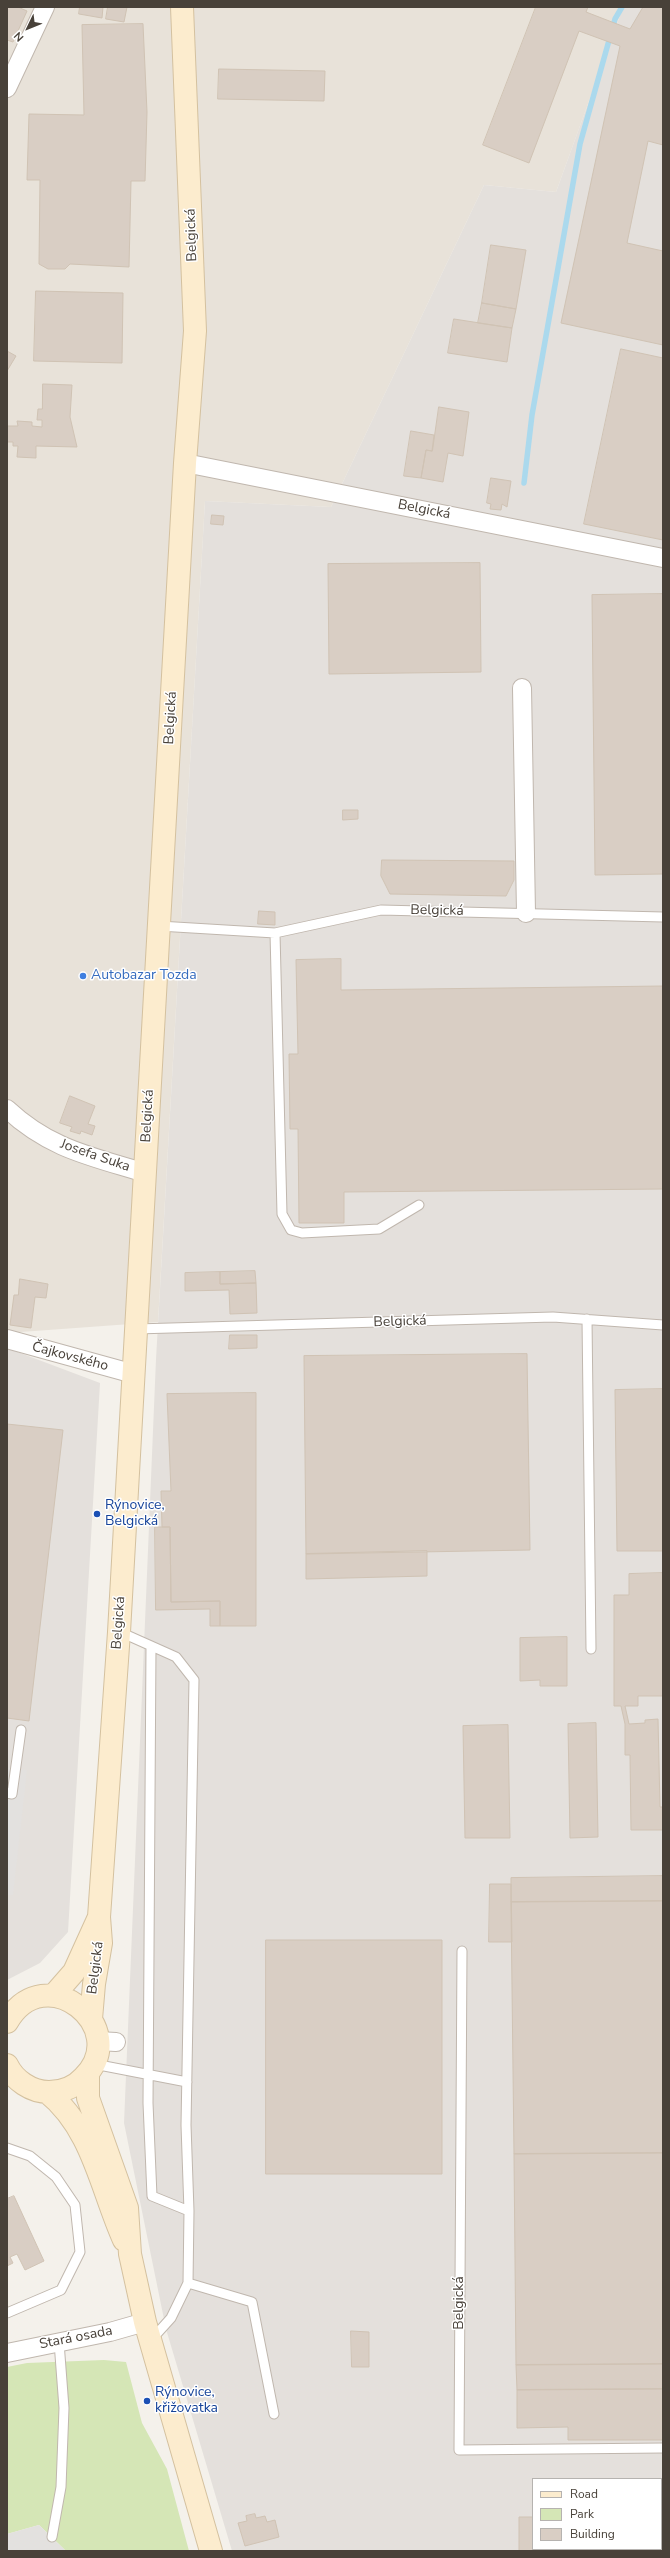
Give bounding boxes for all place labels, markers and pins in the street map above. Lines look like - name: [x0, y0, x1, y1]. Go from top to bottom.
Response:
- place label: Autobazar Tozda: [91, 968, 197, 984]
- marker: Autobazar Tozda: [78, 971, 88, 981]
- place label: Rýnovice, Belgická: [105, 1498, 165, 1530]
- marker: Rýnovice, Belgická: [92, 1509, 102, 1519]
- place label: Rýnovice, křižovatka: [155, 2385, 218, 2418]
- marker: Rýnovice, křižovatka: [142, 2396, 152, 2406]

